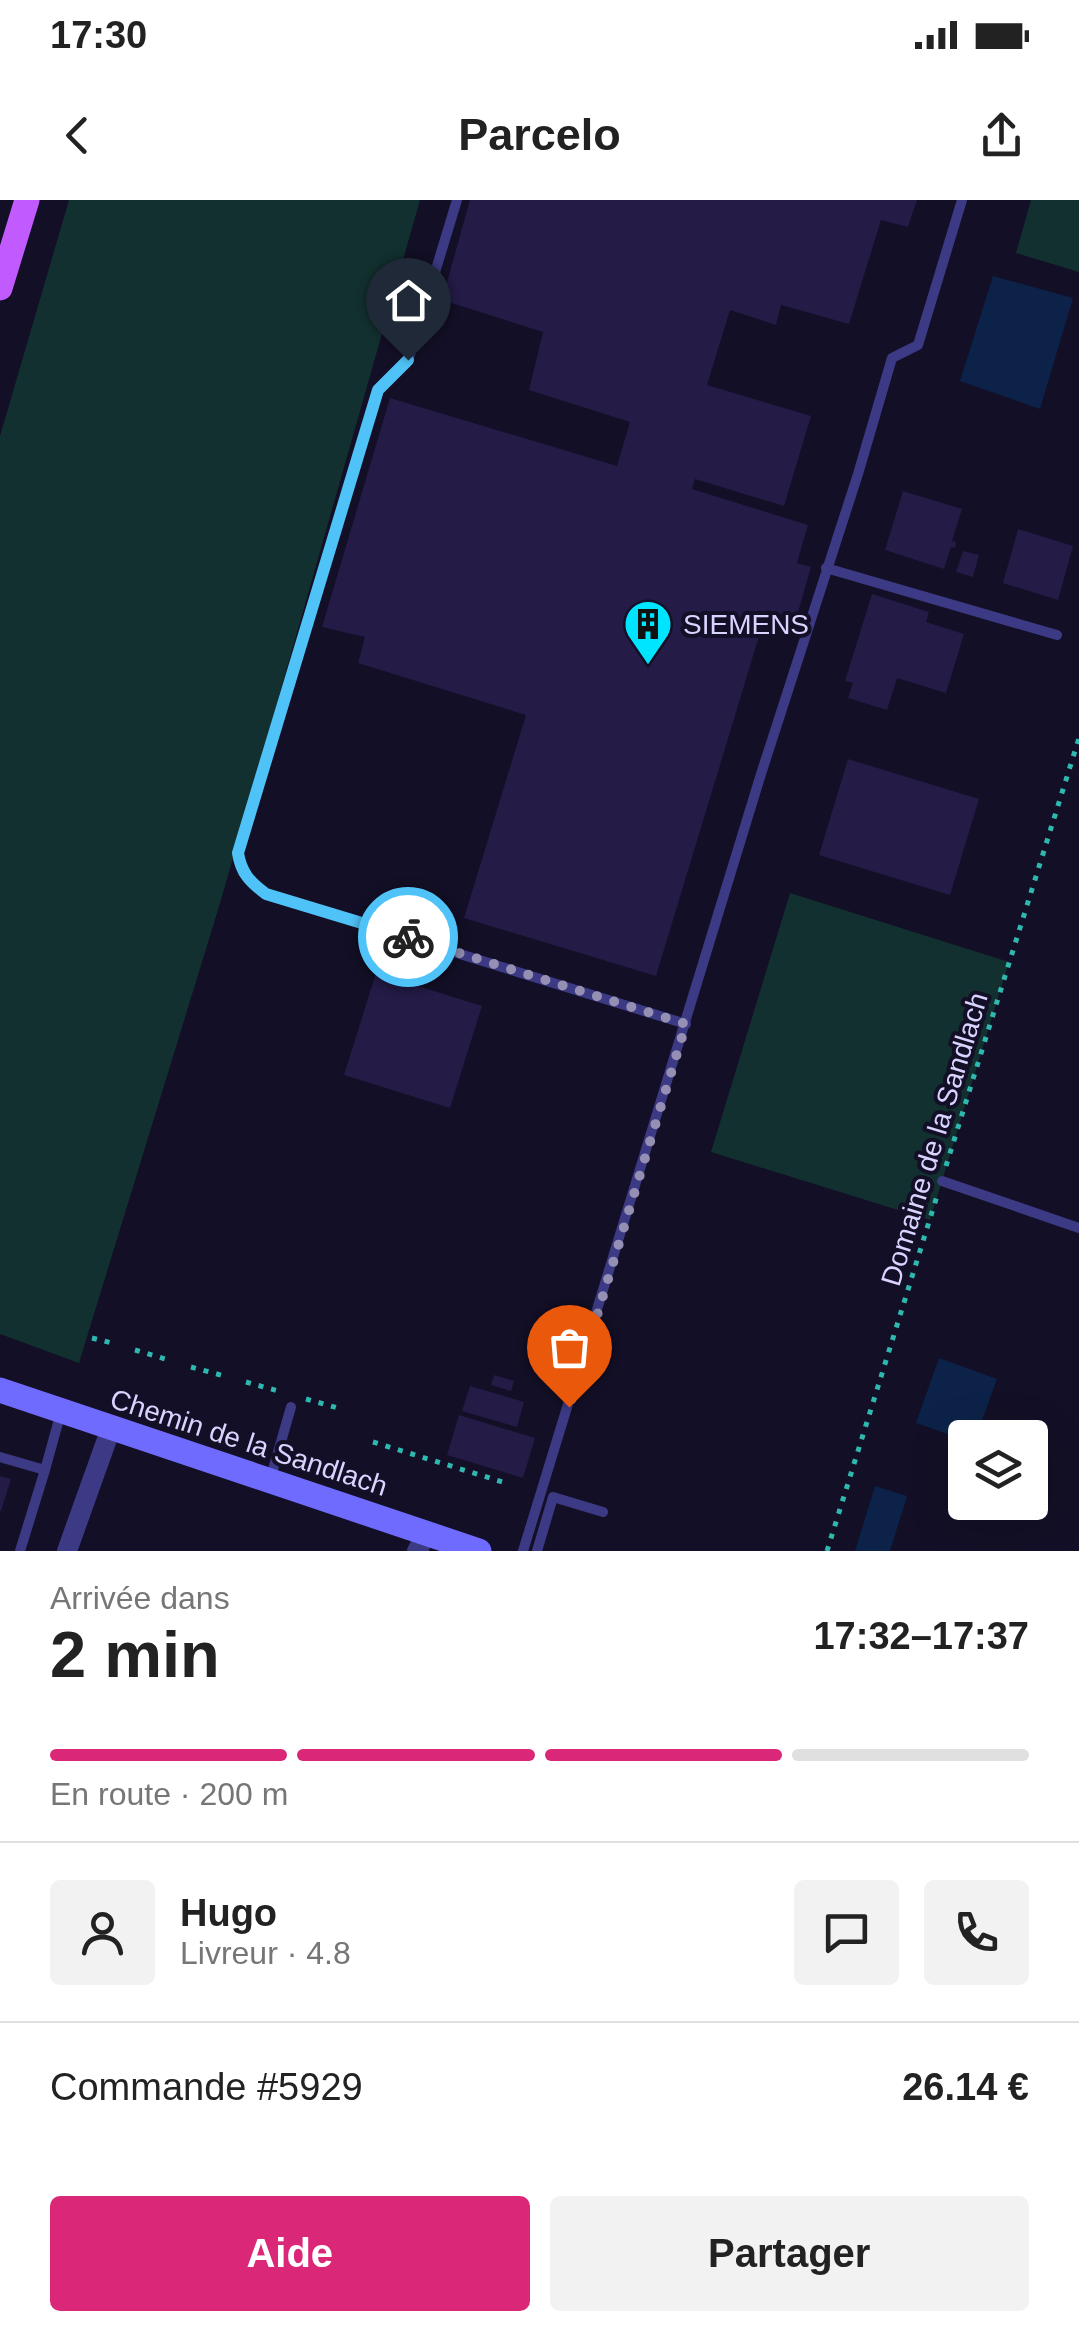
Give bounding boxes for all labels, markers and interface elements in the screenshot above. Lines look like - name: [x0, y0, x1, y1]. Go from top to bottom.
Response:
- text: 17:30: [50, 14, 147, 56]
- icon: back: [50, 108, 105, 163]
- icon: share: [974, 108, 1029, 163]
- text: Parcelo: [458, 109, 621, 160]
- pin: [366, 258, 451, 361]
- icon: home: [381, 273, 436, 328]
- building icon: SIEMENS: [622, 598, 674, 666]
- place label: SIEMENS: [683, 609, 809, 640]
- courier: [358, 887, 458, 987]
- icon: bike: [381, 910, 436, 965]
- street label: Domaine de la Sandlach: [875, 989, 994, 1290]
- pin: [527, 1305, 612, 1408]
- icon: bag: [542, 1320, 597, 1375]
- street label: Chemin de la Sandlach: [106, 1383, 391, 1502]
- map controls: [948, 1420, 1048, 1520]
- button: layers: [948, 1420, 1048, 1520]
- text: Arrivée dans: [50, 1580, 230, 1616]
- text: 17:32–17:37: [813, 1615, 1029, 1657]
- text: 2 min: [50, 1618, 220, 1691]
- text: En route · 200 m: [50, 1776, 288, 1812]
- button: person: [50, 1880, 155, 1985]
- button: chat: [794, 1880, 899, 1985]
- button: phone: [924, 1880, 1029, 1985]
- text: Hugo: [180, 1892, 277, 1934]
- text: Livreur · 4.8: [180, 1935, 351, 1971]
- text: Commande #5929: [50, 2066, 363, 2108]
- text: 26.14 €: [902, 2066, 1029, 2108]
- button: Aide: [50, 2196, 530, 2311]
- button: Partager: [550, 2196, 1029, 2311]

